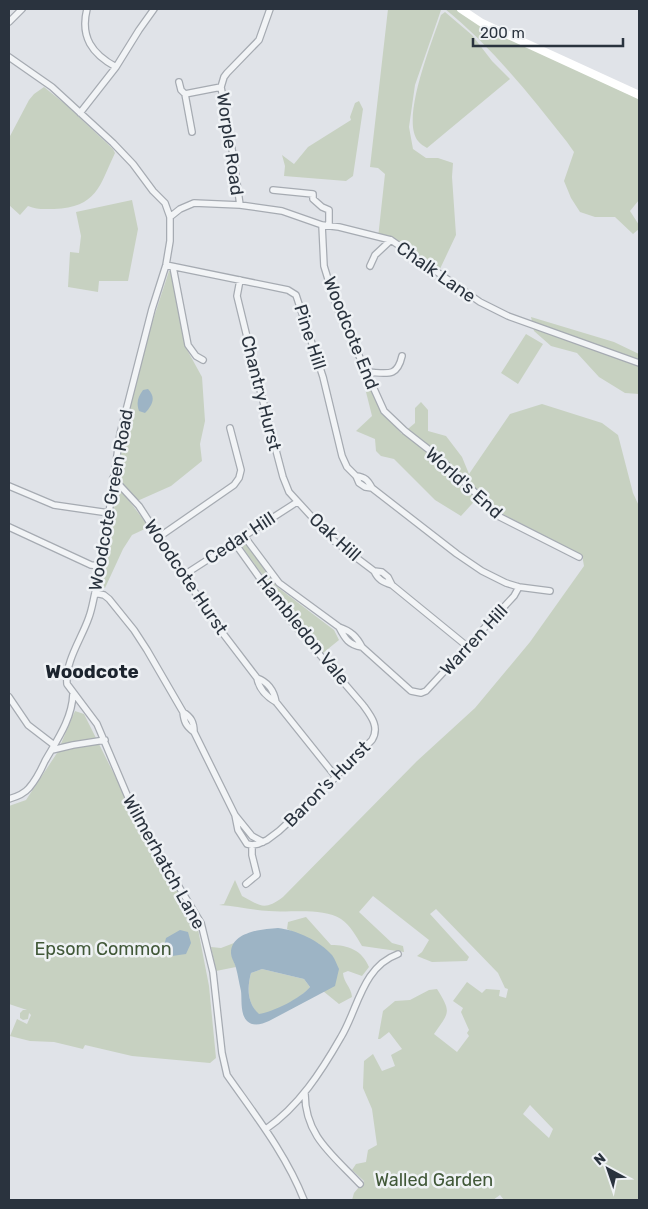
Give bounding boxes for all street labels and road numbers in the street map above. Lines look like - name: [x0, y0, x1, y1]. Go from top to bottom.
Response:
- street label: Worple Road: [212, 91, 248, 197]
- street label: Chalk Lane: [392, 237, 480, 307]
- street label: Woodcote End: [318, 273, 384, 393]
- street label: Pine Hill: [289, 302, 331, 372]
- street label: Chantry Hurst: [236, 333, 286, 453]
- street label: Woodcote Green Road: [84, 407, 138, 593]
- street label: World's End: [421, 443, 507, 523]
- street label: Cedar Hill: [201, 507, 279, 569]
- street label: Oak Hill: [305, 508, 365, 566]
- street label: Woodcote Hurst: [139, 515, 233, 639]
- street label: Hambledon Vale: [252, 571, 354, 689]
- street label: Warren Hill: [436, 600, 512, 680]
- street label: Baron's Hurst: [279, 736, 375, 832]
- street label: Wilmerhatch Lane: [118, 791, 210, 933]

